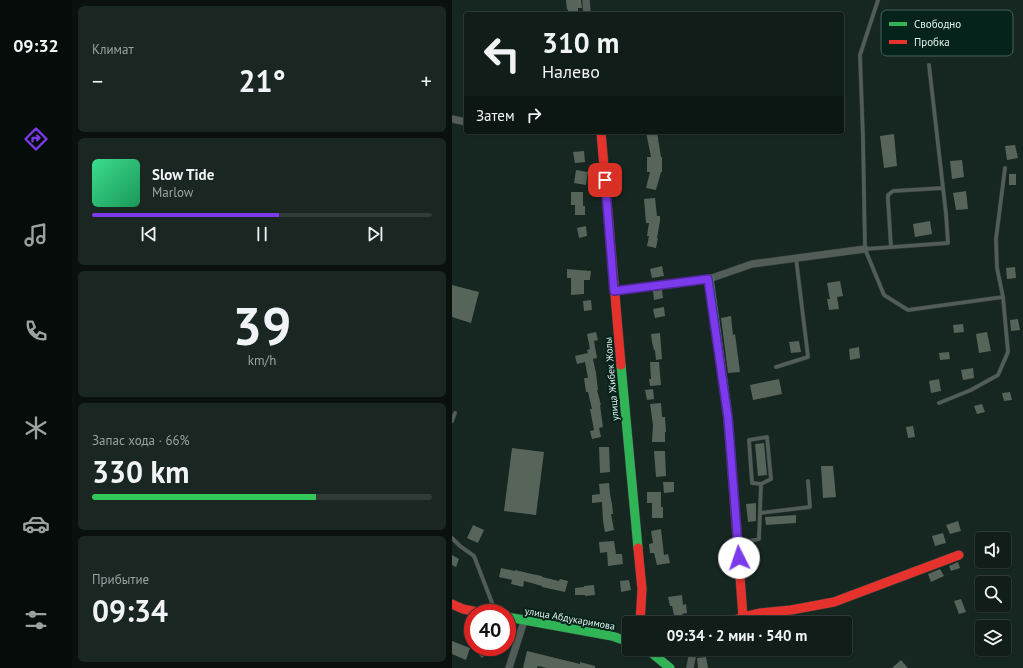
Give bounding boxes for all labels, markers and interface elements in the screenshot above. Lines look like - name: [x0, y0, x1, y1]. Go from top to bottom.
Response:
- legend: [881, 10, 1013, 56]
- text: Свободно: [914, 17, 961, 31]
- text: 310 m: [542, 24, 619, 61]
- icon: left: [476, 28, 528, 80]
- text: 09:32: [13, 34, 59, 57]
- text: Пробка: [914, 35, 950, 49]
- text: Климат: [92, 41, 134, 58]
- text: Налево: [542, 60, 600, 83]
- text: 21°: [238, 61, 286, 100]
- text: −: [92, 67, 103, 95]
- text: +: [421, 67, 432, 95]
- icon: right: [523, 104, 545, 126]
- text: Затем: [476, 106, 515, 125]
- icon: directions: [22, 125, 50, 153]
- pin: [588, 163, 622, 197]
- text: Slow Tide: [152, 165, 214, 184]
- icon: arrive: [594, 169, 616, 191]
- text: Marlow: [152, 184, 193, 201]
- icon: music: [22, 221, 50, 249]
- icon: previous: [138, 223, 160, 245]
- icon: pause: [251, 223, 273, 245]
- icon: next: [364, 223, 386, 245]
- text: 39: [233, 292, 291, 359]
- icon: phone: [22, 317, 50, 345]
- street label: улица Жибек Жолы: [601, 336, 622, 421]
- text: km/h: [248, 352, 276, 369]
- icon: climate: [22, 414, 50, 442]
- text: Запас хода · 66%: [92, 432, 190, 449]
- text: 330 km: [92, 452, 190, 491]
- icon: car: [22, 510, 50, 538]
- map controls: [975, 532, 1011, 656]
- button: sound: [975, 532, 1011, 568]
- position arrow: [718, 537, 760, 579]
- text: Прибытие: [92, 571, 149, 588]
- button: search: [975, 576, 1011, 612]
- text: 09:34: [92, 591, 168, 630]
- speed limit sign: 40: [464, 604, 516, 656]
- street label: улица Абдукаримова: [524, 604, 616, 633]
- icon: filters: [22, 606, 50, 634]
- button: layers: [975, 620, 1011, 656]
- text: 09:34 · 2 мин · 540 m: [667, 626, 807, 645]

